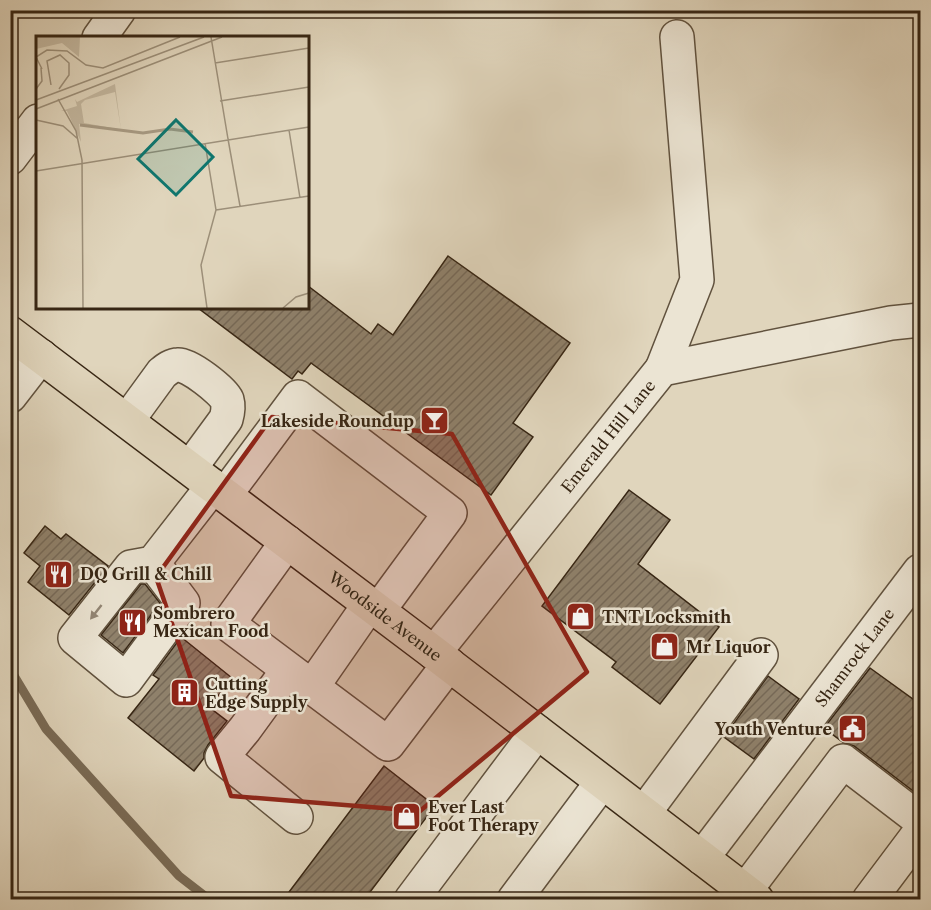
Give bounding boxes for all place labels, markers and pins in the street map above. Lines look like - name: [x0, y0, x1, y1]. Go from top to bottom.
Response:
- bar icon: Lakeside Roundup: [419, 405, 451, 437]
- place label: Lakeside Roundup: [261, 411, 414, 431]
- restaurant icon: DQ Grill & Chill: [43, 558, 75, 590]
- place label: DQ Grill & Chill: [80, 564, 212, 584]
- shop icon: TNT Locksmith: [565, 601, 597, 633]
- place label: Sombrero Mexican Food: [153, 603, 269, 641]
- restaurant icon: Sombrero Mexican Food: [116, 606, 148, 638]
- place label: TNT Locksmith: [602, 607, 731, 627]
- shop icon: Mr Liquor: [649, 631, 681, 663]
- place label: Mr Liquor: [686, 637, 771, 657]
- place label: Cutting Edge Supply: [205, 674, 309, 712]
- building icon: Cutting Edge Supply: [168, 677, 200, 709]
- public building icon: Youth Venture: [837, 713, 869, 745]
- place label: Youth Venture: [714, 719, 832, 739]
- place label: Ever Last Foot Therapy: [428, 797, 540, 835]
- shop icon: Ever Last Foot Therapy: [391, 800, 423, 832]

